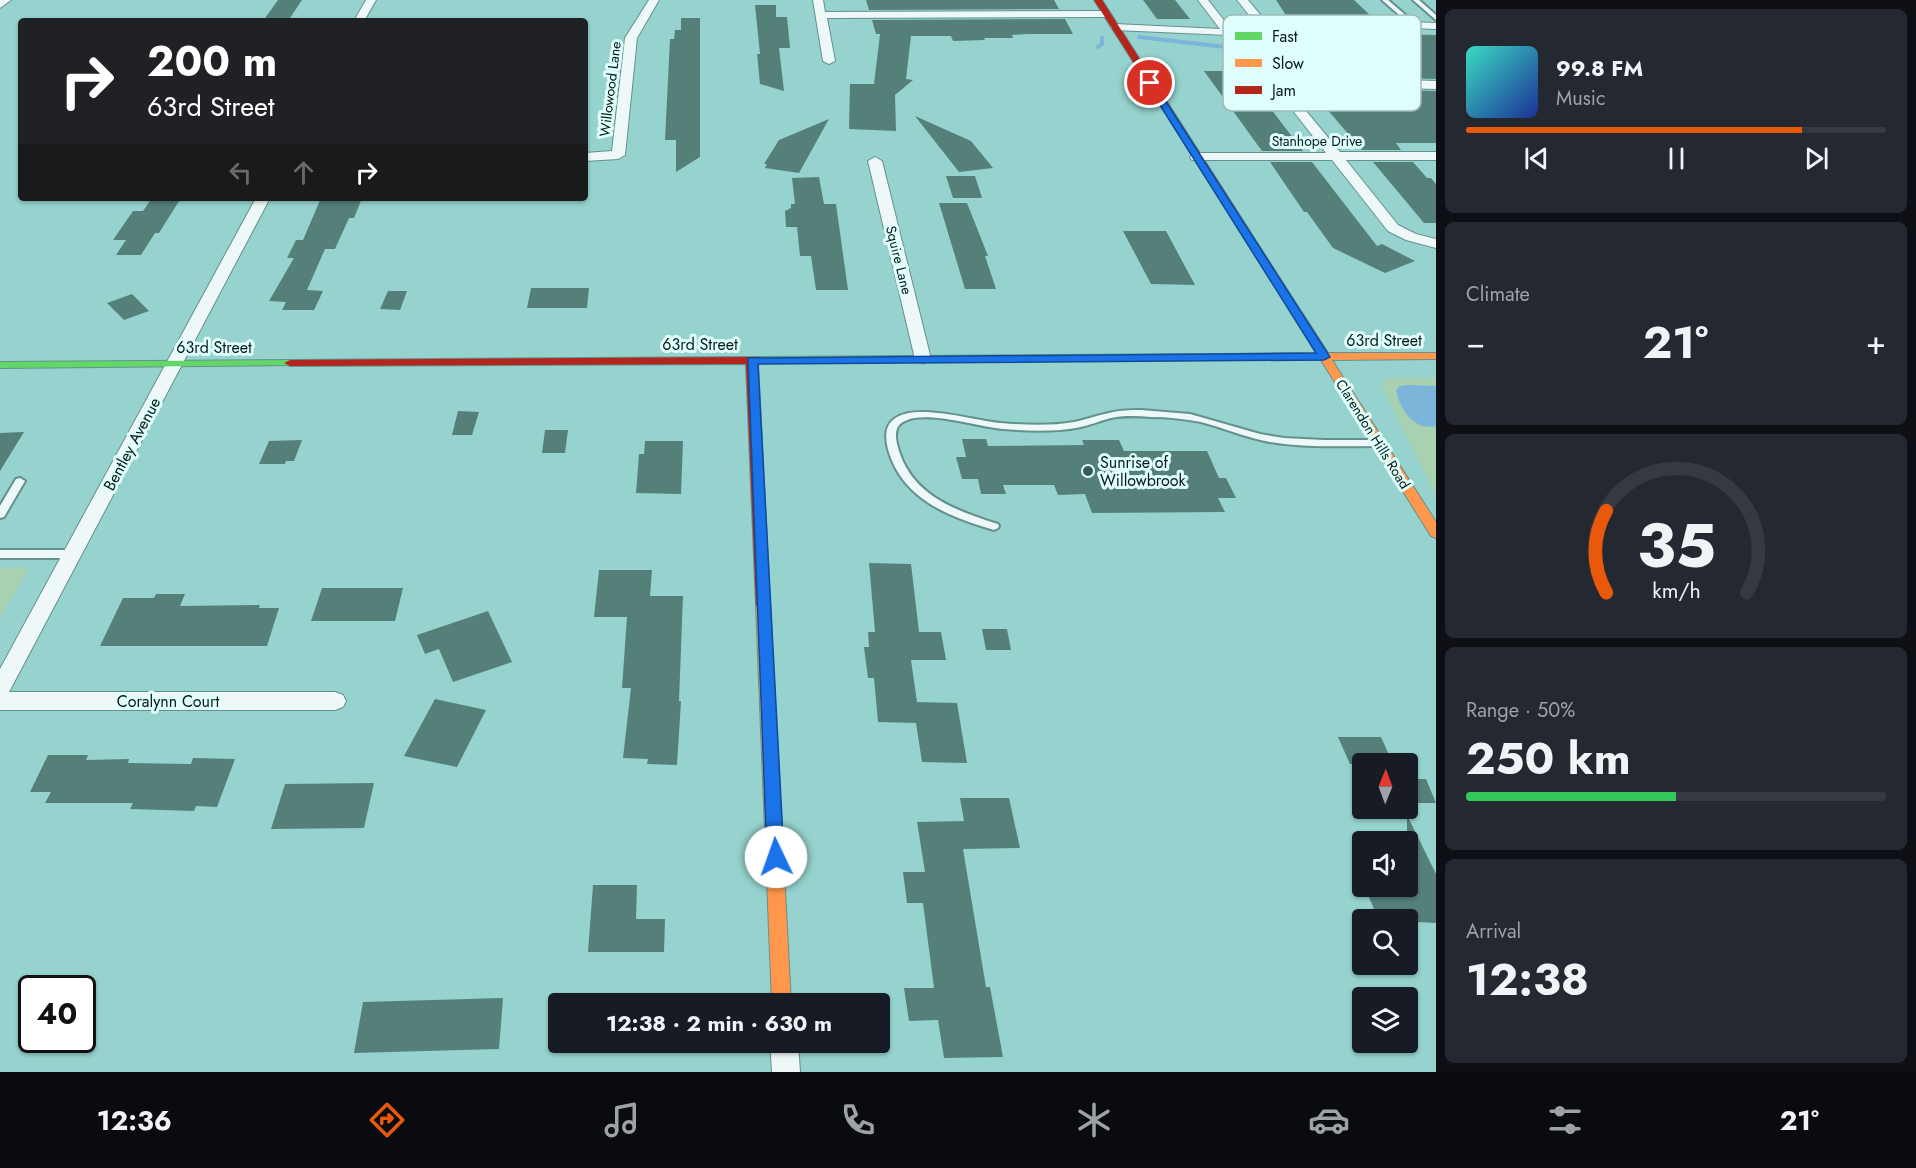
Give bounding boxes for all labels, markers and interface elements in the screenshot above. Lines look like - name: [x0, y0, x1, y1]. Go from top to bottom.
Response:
- legend: [1223, 15, 1421, 111]
- text: Fast: [1272, 25, 1298, 48]
- text: 200 m: [147, 31, 277, 92]
- street label: Willowood Lane: [594, 40, 626, 138]
- icon: right: [48, 42, 126, 120]
- text: Slow: [1272, 52, 1304, 75]
- text: 99.8 FM: [1556, 52, 1643, 84]
- pin: [1124, 57, 1175, 108]
- icon: arrive: [1133, 66, 1166, 99]
- text: Jam: [1270, 79, 1296, 102]
- text: Music: [1556, 84, 1606, 113]
- text: 63rd Street: [147, 87, 274, 126]
- street label: Stanhope Drive: [1272, 131, 1362, 151]
- icon: previous: [1520, 142, 1553, 175]
- icon: pause: [1660, 142, 1693, 175]
- icon: next: [1800, 142, 1833, 175]
- icon: left: [224, 156, 257, 189]
- icon: ahead: [287, 156, 320, 189]
- icon: right: [350, 156, 383, 189]
- street label: Squire Lane: [881, 223, 917, 297]
- text: Climate: [1466, 280, 1530, 309]
- text: 21°: [1643, 310, 1708, 375]
- text: −: [1466, 319, 1485, 366]
- text: +: [1866, 319, 1886, 366]
- street label: 63rd Street: [1346, 329, 1422, 352]
- street label: 63rd Street: [662, 333, 738, 356]
- street label: 63rd Street: [176, 336, 252, 359]
- street label: Clarendon Hills Road: [1331, 375, 1415, 493]
- street label: Bentley Avenue: [98, 393, 166, 495]
- place label: Sunrise of Willowbrook: [1100, 451, 1187, 492]
- marker: Sunrise of Willowbrook: [1081, 464, 1095, 478]
- text: 35: [1636, 500, 1715, 590]
- text: km/h: [1652, 575, 1700, 606]
- street label: Coralynn Court: [117, 690, 219, 713]
- text: Range · 50%: [1466, 696, 1575, 725]
- text: 250 km: [1466, 726, 1631, 791]
- north arrow: [1352, 753, 1418, 819]
- map controls: [1352, 753, 1418, 1053]
- position arrow: [744, 825, 808, 889]
- button: sound: [1352, 831, 1418, 897]
- button: search: [1352, 909, 1418, 975]
- text: Arrival: [1466, 917, 1521, 946]
- text: 12:38: [1466, 947, 1589, 1012]
- speed limit sign: 40: [18, 975, 96, 1053]
- button: layers: [1352, 987, 1418, 1053]
- text: 12:38 · 2 min · 630 m: [606, 1007, 832, 1039]
- icon: directions: [366, 1099, 408, 1141]
- icon: music: [601, 1099, 643, 1141]
- icon: phone: [837, 1099, 879, 1141]
- icon: climate: [1073, 1099, 1115, 1141]
- icon: car: [1308, 1099, 1350, 1141]
- icon: filters: [1544, 1099, 1586, 1141]
- text: 12:36: [97, 1101, 172, 1140]
- text: 21°: [1780, 1101, 1819, 1140]

